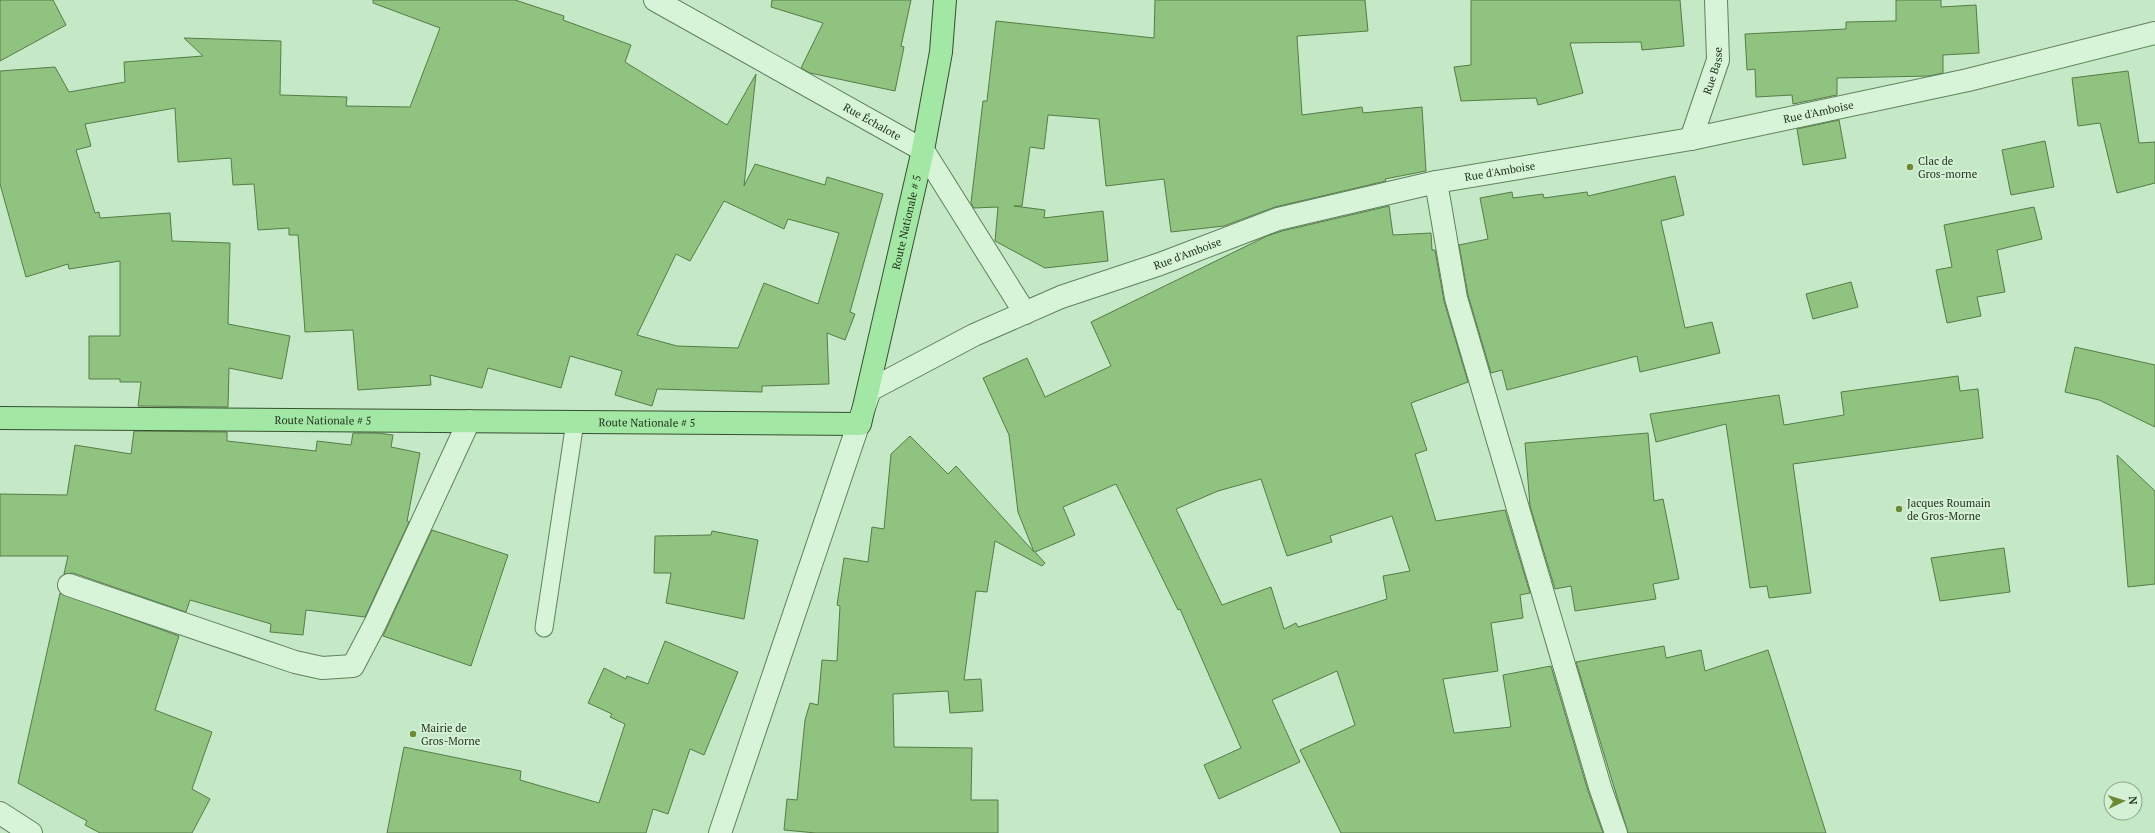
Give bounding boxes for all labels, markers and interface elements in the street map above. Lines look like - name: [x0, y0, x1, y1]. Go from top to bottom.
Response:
- street label: Rue Basse: [1700, 46, 1725, 96]
- street label: Rue d'Amboise: [1782, 97, 1855, 126]
- street label: Rue Échalote: [841, 100, 904, 144]
- place label: Clac de Gros-morne: [1918, 154, 1978, 181]
- street label: Rue d'Amboise: [1463, 158, 1537, 184]
- marker: Clac de Gros-morne: [1905, 162, 1915, 172]
- street label: Route Nationale # 5: [889, 173, 924, 271]
- street label: Rue d'Amboise: [1152, 234, 1224, 273]
- street label: Route Nationale # 5: [275, 413, 372, 428]
- street label: Route Nationale # 5: [599, 415, 696, 430]
- place label: Jacques Roumain de Gros-Morne: [1907, 496, 1991, 523]
- marker: Jacques Roumain de Gros-Morne: [1894, 504, 1904, 514]
- place label: Mairie de Gros-Morne: [421, 721, 481, 748]
- marker: Mairie de Gros-Morne: [408, 729, 418, 739]
- north arrow: [2103, 781, 2143, 821]
- text: N: [2126, 796, 2140, 806]

